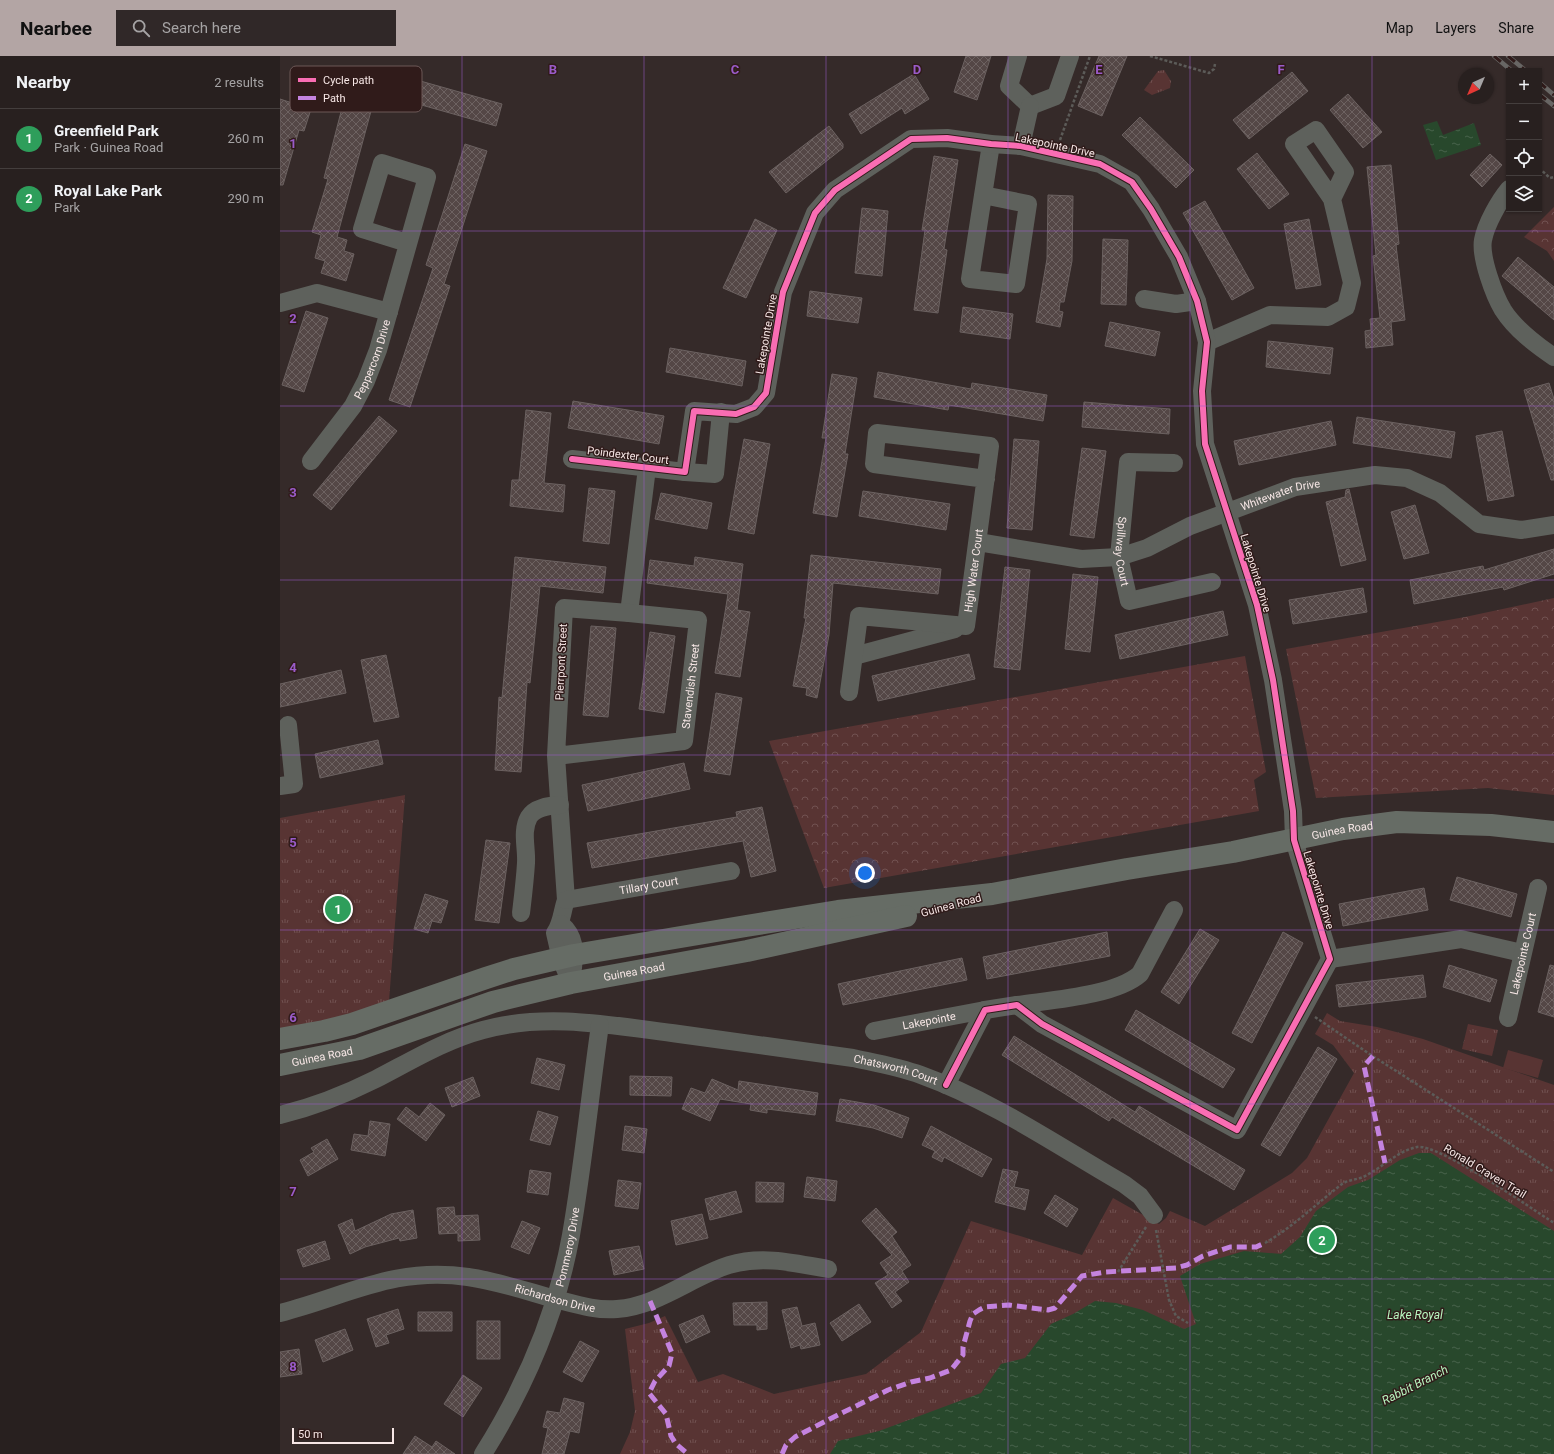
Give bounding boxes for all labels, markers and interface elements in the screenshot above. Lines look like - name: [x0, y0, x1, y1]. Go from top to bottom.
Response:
- search box: [116, 10, 396, 46]
- text: Nearbee: [20, 17, 92, 40]
- icon: search: [130, 17, 152, 39]
- text: Search here: [162, 19, 241, 37]
- text: Map: [1386, 20, 1413, 36]
- text: Layers: [1435, 20, 1476, 36]
- text: Share: [1498, 20, 1534, 36]
- text: B: [549, 62, 557, 77]
- text: C: [731, 62, 740, 77]
- text: D: [913, 62, 921, 77]
- text: E: [1095, 62, 1103, 77]
- text: F: [1277, 62, 1285, 77]
- legend: [290, 66, 422, 112]
- north arrow: [1458, 68, 1494, 104]
- map controls: [1506, 68, 1542, 212]
- button: +: [1506, 68, 1542, 104]
- text: Nearby: [16, 72, 71, 92]
- text: Cycle path: [323, 74, 374, 87]
- text: 2 results: [214, 75, 264, 90]
- text: Path: [323, 92, 346, 105]
- button: −: [1506, 104, 1542, 140]
- text: Greenfield Park: [54, 122, 159, 140]
- text: 1: [25, 131, 33, 146]
- text: 260 m: [227, 131, 264, 146]
- street label: Lakepointe Drive: [1014, 131, 1096, 160]
- text: 1: [289, 136, 297, 151]
- text: Park · Guinea Road: [54, 140, 163, 155]
- button: locate: [1506, 140, 1542, 176]
- button: layers: [1506, 176, 1542, 212]
- text: Royal Lake Park: [54, 182, 162, 200]
- text: 2: [25, 191, 33, 206]
- text: 290 m: [227, 191, 264, 206]
- text: Park: [54, 200, 80, 215]
- street label: Lakepointe Drive: [753, 293, 780, 375]
- text: 2: [289, 311, 297, 326]
- street label: Peppercorn Drive: [352, 318, 393, 401]
- street label: Poindexter Court: [586, 444, 670, 467]
- street label: Whitewater Drive: [1239, 477, 1321, 514]
- text: 3: [289, 485, 297, 500]
- street label: Spillway Court: [1112, 516, 1131, 588]
- street label: High Water Court: [962, 528, 986, 613]
- street label: Lakepointe Drive: [1237, 532, 1274, 614]
- street label: Pierrpont Street: [553, 623, 570, 701]
- street label: Stavendish Street: [679, 643, 702, 730]
- text: 4: [289, 660, 297, 675]
- street label: Guinea Road: [1310, 819, 1374, 842]
- text: 5: [289, 835, 297, 850]
- street label: Lakepointe Drive: [1300, 849, 1337, 931]
- your location: [855, 863, 875, 883]
- street label: Tillary Court: [618, 874, 680, 898]
- street label: Guinea Road: [919, 891, 983, 920]
- pin: 1: [325, 894, 351, 924]
- street label: Lakepointe Court: [1508, 911, 1539, 996]
- street label: Guinea Road: [602, 960, 666, 984]
- text: 6: [289, 1010, 297, 1025]
- street label: Lakepointe: [901, 1010, 957, 1032]
- street label: Guinea Road: [290, 1044, 354, 1069]
- street label: Chatsworth Court: [852, 1052, 940, 1088]
- street label: Ronald Craven Trail: [1441, 1142, 1528, 1201]
- text: 7: [289, 1184, 297, 1199]
- street label: Pommeroy Drive: [553, 1206, 582, 1288]
- pin: 2: [1309, 1225, 1335, 1255]
- street label: Richardson Drive: [513, 1282, 596, 1315]
- water label: Lake Royal: [1387, 1308, 1443, 1322]
- text: 8: [289, 1359, 297, 1374]
- water label: Rabbit Branch: [1380, 1362, 1450, 1408]
- scale bar: [292, 1426, 394, 1445]
- text: 50 m: [298, 1428, 323, 1441]

